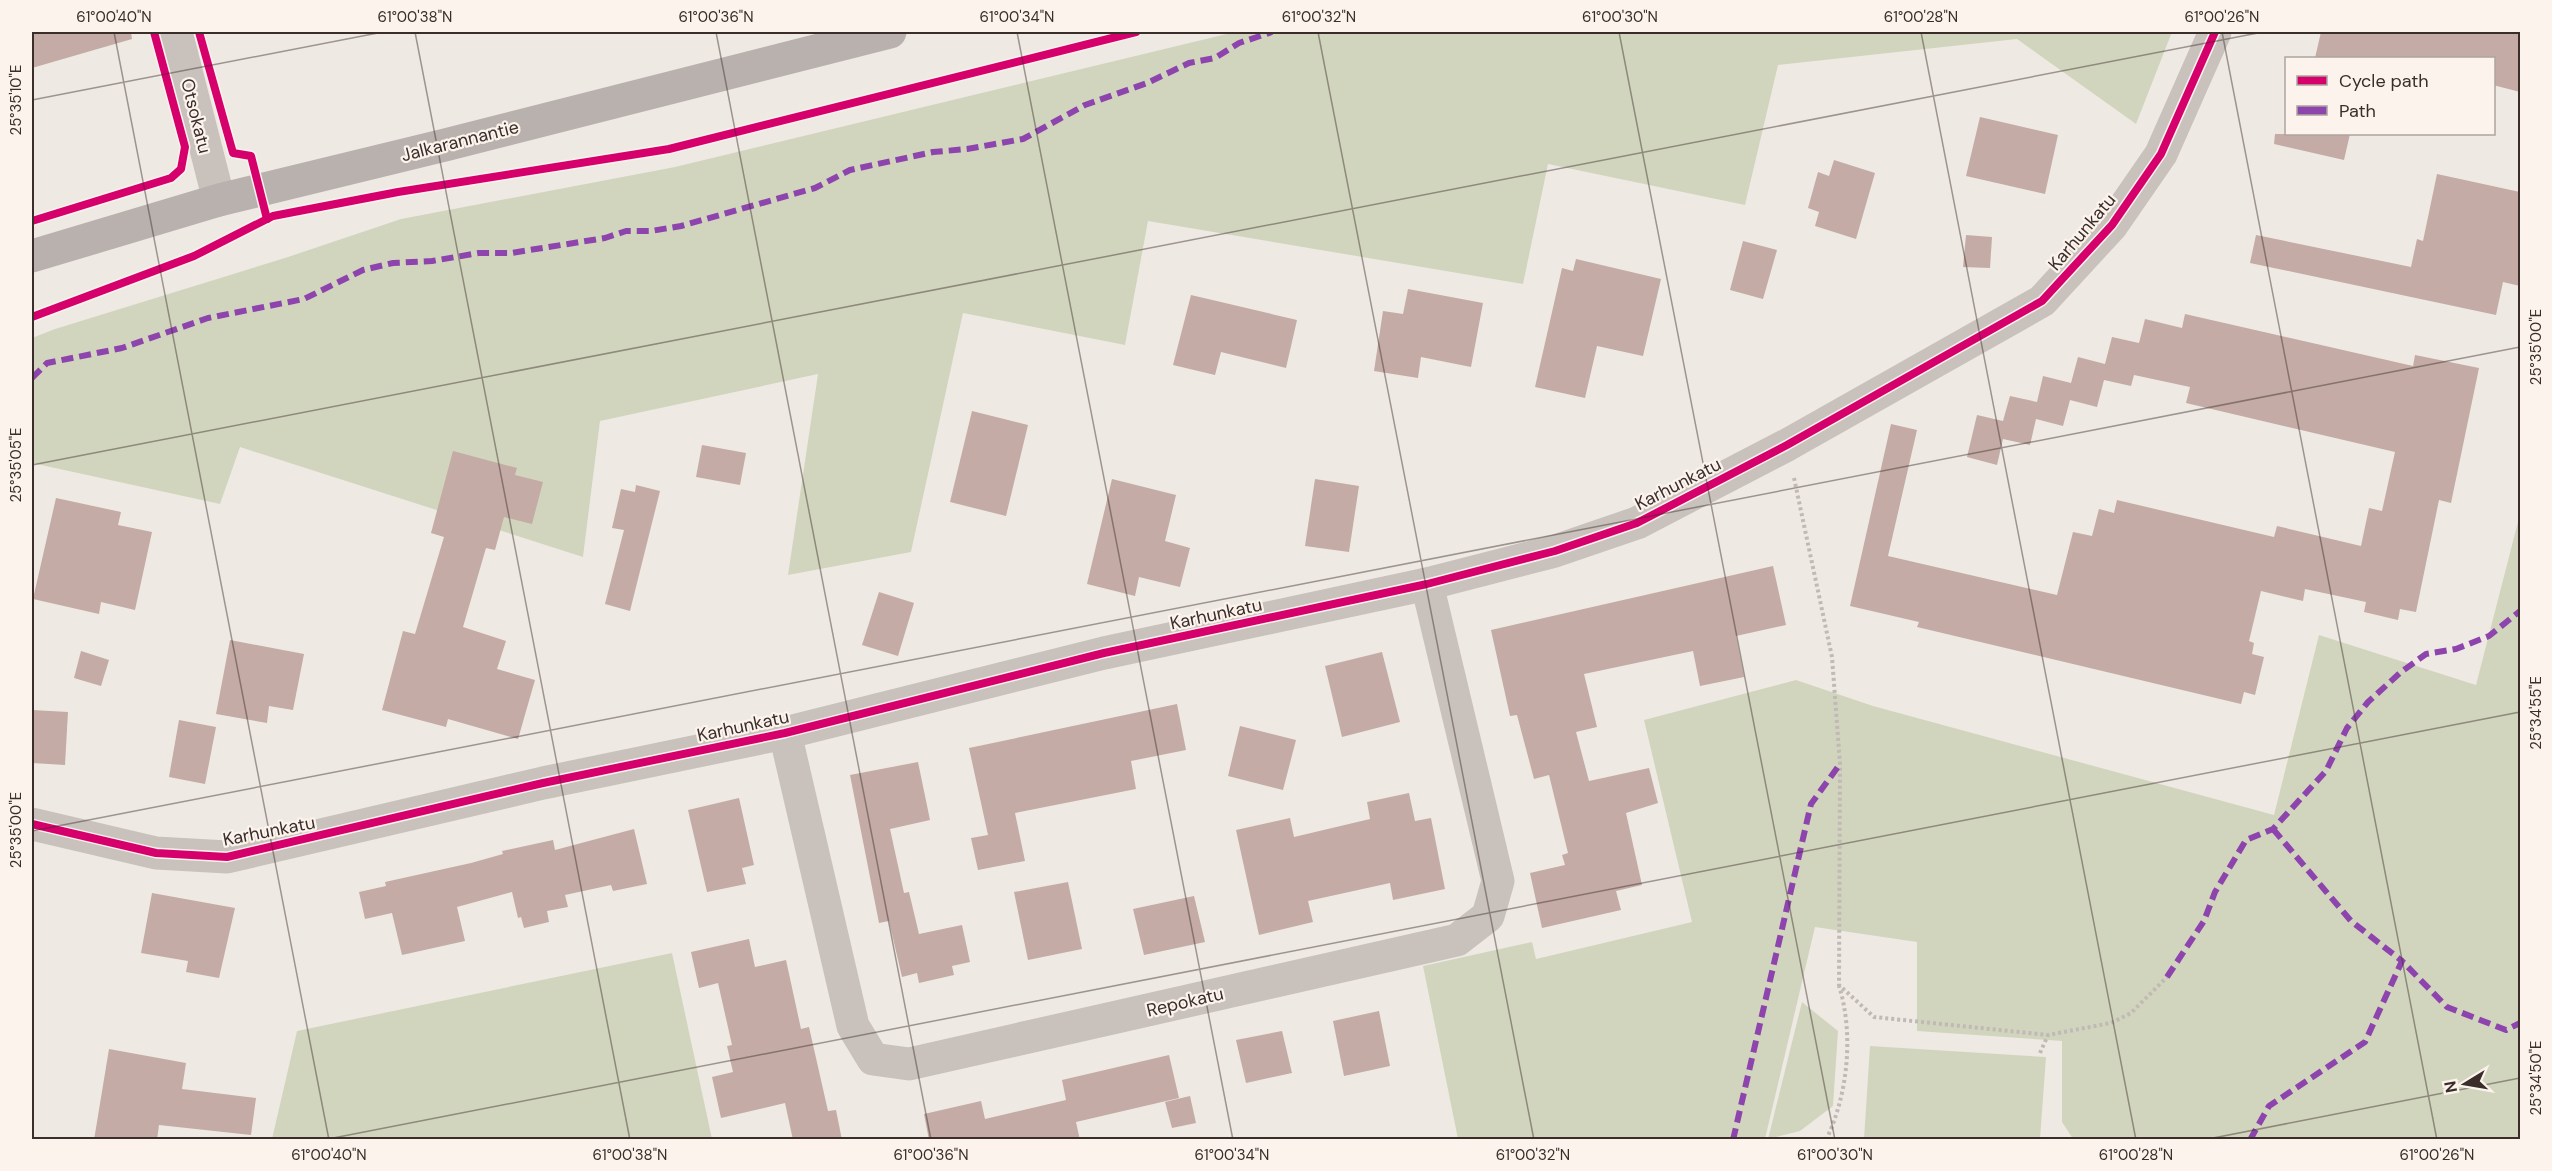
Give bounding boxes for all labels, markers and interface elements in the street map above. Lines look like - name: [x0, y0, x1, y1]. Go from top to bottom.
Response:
- text: 61°00'40"N: [76, 7, 152, 27]
- text: 61°00'38"N: [378, 7, 452, 27]
- text: 61°00'36"N: [678, 7, 754, 27]
- text: 61°00'34"N: [980, 7, 1054, 27]
- text: 61°00'32"N: [1282, 7, 1356, 27]
- text: 61°00'30"N: [1582, 7, 1658, 27]
- text: 61°00'28"N: [1884, 7, 1958, 27]
- text: 61°00'26"N: [2185, 7, 2259, 27]
- legend: [2285, 57, 2495, 135]
- text: 25°35'10"E: [6, 65, 26, 135]
- text: Cycle path: [2339, 69, 2429, 93]
- street label: Otsokatu: [175, 76, 217, 156]
- text: Path: [2339, 99, 2376, 123]
- street label: Jalkarannantie: [399, 115, 521, 167]
- street label: Karhunkatu: [2043, 188, 2121, 276]
- text: 25°35'00"E: [2526, 309, 2546, 385]
- text: 25°35'05"E: [6, 427, 26, 503]
- street label: Karhunkatu: [1631, 452, 1725, 516]
- street label: Karhunkatu: [1168, 593, 1264, 635]
- text: 25°34'55"E: [2526, 676, 2546, 750]
- street label: Karhunkatu: [695, 705, 791, 747]
- text: 25°35'00"E: [6, 792, 26, 868]
- street label: Karhunkatu: [221, 810, 317, 852]
- street label: Repokatu: [1144, 982, 1226, 1022]
- text: 25°34'50"E: [2526, 1040, 2546, 1116]
- north arrow: [2435, 1054, 2495, 1114]
- text: N: [2439, 1079, 2462, 1094]
- text: 61°00'40"N: [291, 1145, 367, 1165]
- text: 61°00'38"N: [593, 1145, 667, 1165]
- text: 61°00'36"N: [893, 1145, 969, 1165]
- text: 61°00'34"N: [1195, 1145, 1269, 1165]
- text: 61°00'32"N: [1496, 1145, 1570, 1165]
- text: 61°00'30"N: [1797, 1145, 1873, 1165]
- text: 61°00'28"N: [2099, 1145, 2173, 1165]
- text: 61°00'26"N: [2400, 1145, 2474, 1165]

